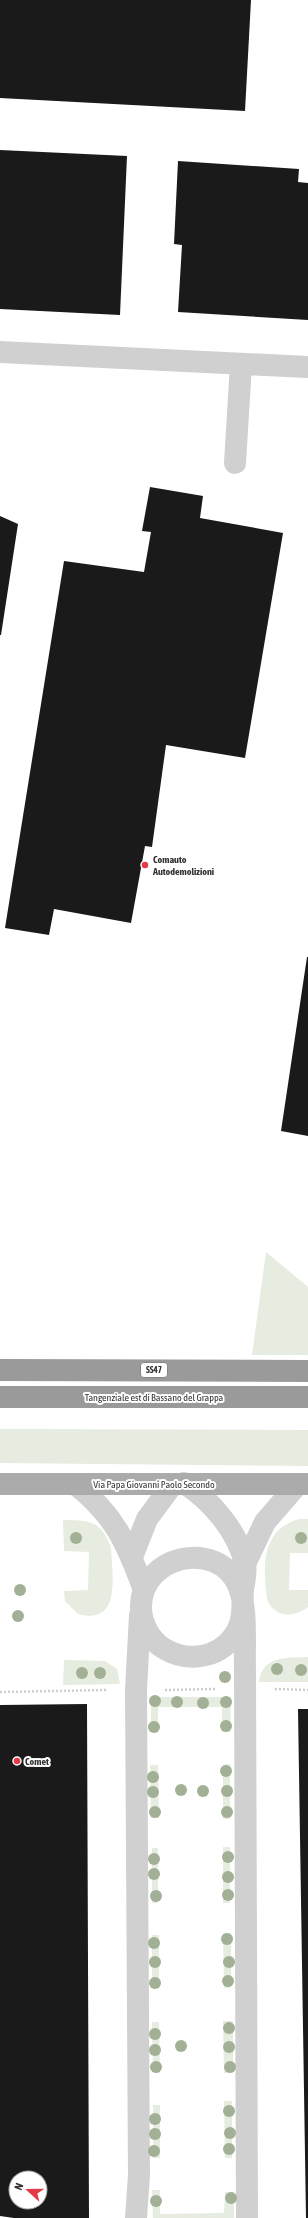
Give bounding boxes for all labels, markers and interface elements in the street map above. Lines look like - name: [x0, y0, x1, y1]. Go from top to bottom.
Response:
- place label: Comauto Autodemolizioni: [152, 854, 214, 877]
- marker: Comauto Autodemolizioni: [140, 860, 150, 870]
- road number: SS47: [141, 1363, 167, 1377]
- street label: Tangenziale est di Bassano del Grappa: [85, 1392, 224, 1403]
- street label: Via Papa Giovanni Paolo Secondo: [93, 1479, 215, 1490]
- marker: Comet: [12, 1756, 22, 1766]
- place label: Comet: [25, 1756, 49, 1767]
- north arrow: [8, 2170, 48, 2210]
- text: N: [12, 2181, 25, 2192]

